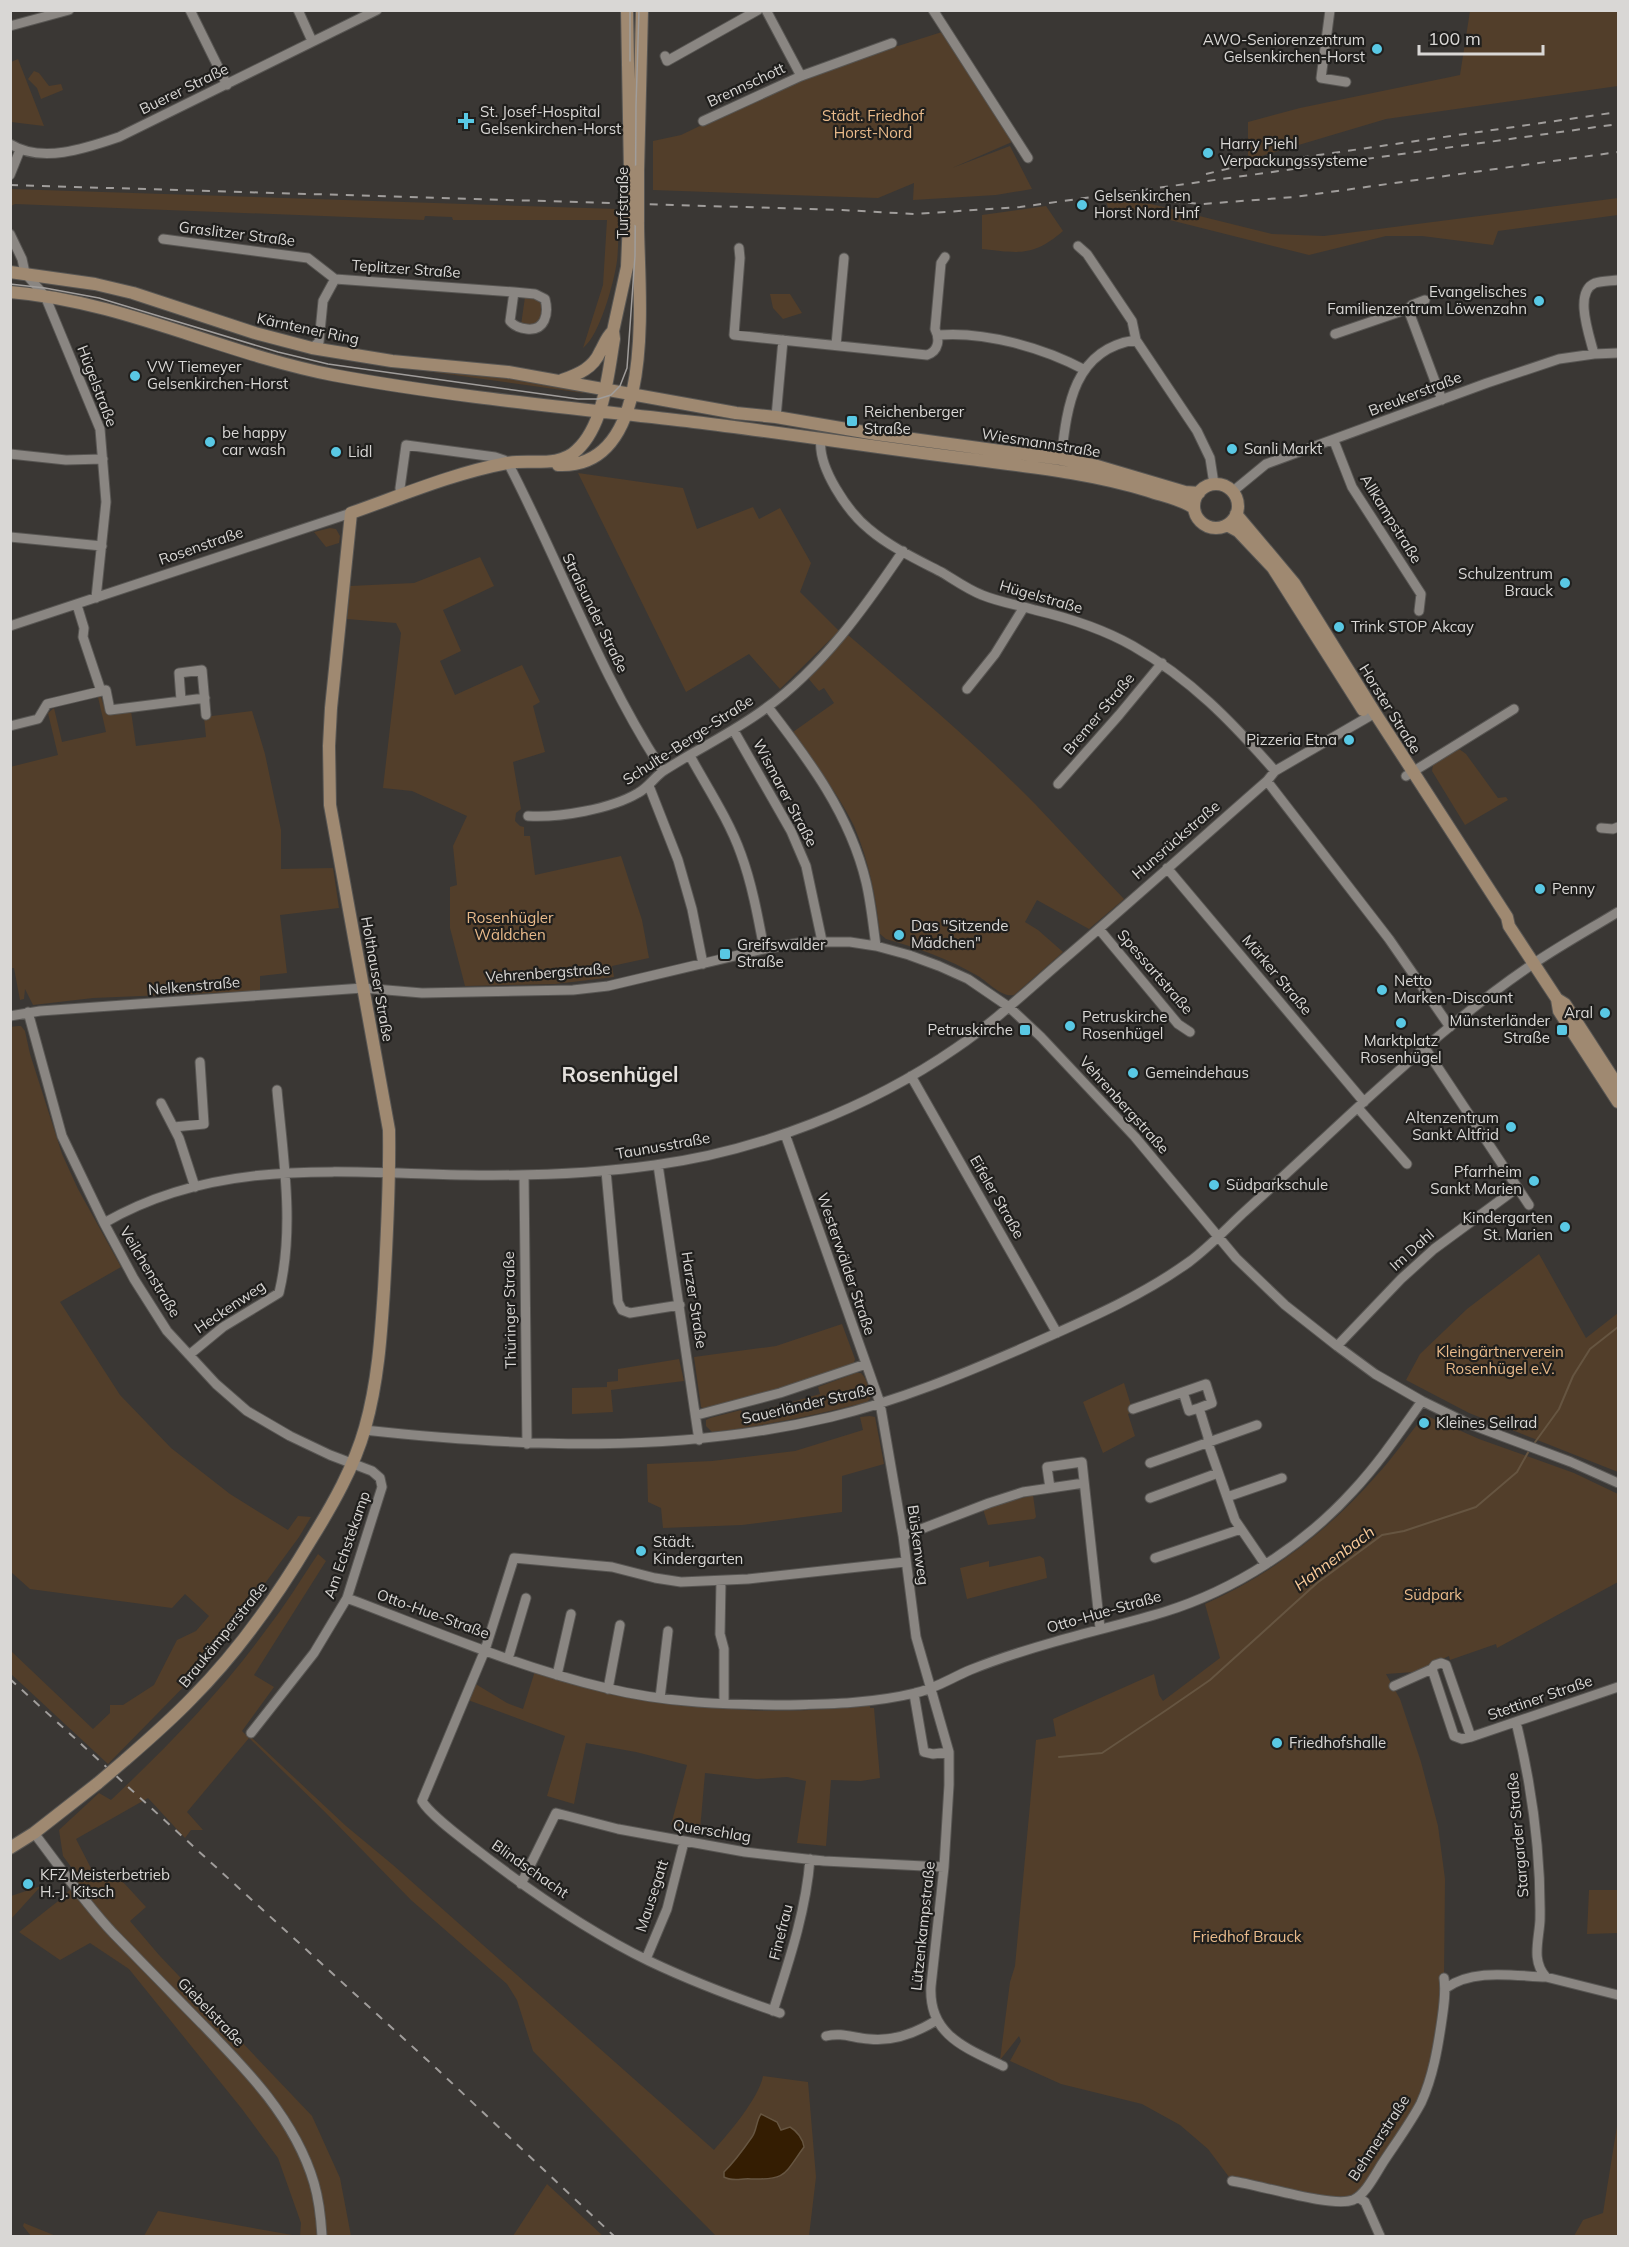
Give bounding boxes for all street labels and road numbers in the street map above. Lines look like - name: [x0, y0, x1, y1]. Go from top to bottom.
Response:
- street label: Brennschott: [704, 58, 788, 111]
- street label: Buerer Straße: [136, 59, 231, 118]
- street label: Turfstraße: [613, 167, 632, 239]
- street label: Graslitzer Straße: [178, 217, 296, 250]
- street label: Teplitzer Straße: [351, 255, 461, 282]
- street label: Kärntener Ring: [255, 308, 361, 349]
- street label: Hügelstraße: [73, 342, 122, 429]
- street label: Breukerstraße: [1366, 367, 1464, 420]
- street label: Wiesmannstraße: [980, 424, 1102, 461]
- street label: Allkampstraße: [1356, 471, 1426, 567]
- street label: Rosenstraße: [156, 522, 245, 569]
- street label: Stralsunder Straße: [558, 550, 633, 676]
- street label: Hügelstraße: [997, 576, 1085, 617]
- street label: Horster Straße: [1355, 660, 1426, 757]
- street label: Bremer Straße: [1059, 669, 1138, 758]
- street label: Schulte-Berge-Straße: [619, 690, 756, 789]
- street label: Wismarer Straße: [749, 736, 822, 850]
- street label: Hunsrückstraße: [1128, 796, 1223, 883]
- street label: Holthauser Straße: [357, 915, 398, 1043]
- street label: Spessartstraße: [1113, 925, 1197, 1018]
- street label: Märker Straße: [1238, 931, 1316, 1019]
- street label: Vehrenbergstraße: [485, 959, 611, 986]
- street label: Nelkenstraße: [147, 972, 241, 999]
- street label: Vehrenbergstraße: [1075, 1052, 1173, 1157]
- street label: Taunusstraße: [614, 1128, 711, 1163]
- street label: Eifeler Straße: [966, 1152, 1029, 1242]
- street label: Westerwälder Straße: [813, 1190, 880, 1338]
- street label: Veilchenstraße: [116, 1223, 185, 1321]
- street label: Im Dahl: [1385, 1225, 1438, 1275]
- street label: Harzer Straße: [677, 1250, 712, 1350]
- street label: Thüringer Straße: [499, 1251, 520, 1369]
- street label: Heckenweg: [191, 1276, 269, 1337]
- street label: Sauerländer Straße: [740, 1379, 876, 1428]
- street label: Am Echstekamp: [319, 1489, 374, 1601]
- street label: Büskenweg: [903, 1504, 934, 1586]
- street label: Braukämperstraße: [174, 1578, 271, 1691]
- street label: Otto-Hue-Straße: [374, 1584, 492, 1643]
- street label: Otto-Hue-Straße: [1044, 1586, 1163, 1637]
- street label: Stettiner Straße: [1485, 1671, 1595, 1724]
- street label: Stargarder Straße: [1503, 1772, 1532, 1898]
- street label: Querschlag: [672, 1815, 753, 1846]
- street label: Blindschacht: [488, 1835, 572, 1902]
- street label: Mausegatt: [631, 1857, 672, 1934]
- street label: Lützenkampstraße: [906, 1860, 939, 1992]
- street label: Finefrau: [764, 1902, 797, 1962]
- street label: Giebelstraße: [174, 1973, 249, 2050]
- street label: Behmerstraße: [1344, 2091, 1413, 2184]

